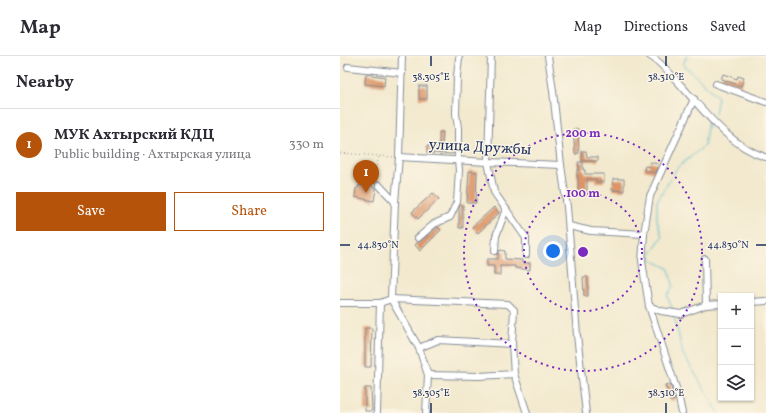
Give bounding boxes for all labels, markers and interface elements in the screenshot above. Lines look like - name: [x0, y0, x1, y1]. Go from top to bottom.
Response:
- text: Map: [20, 15, 61, 41]
- text: Map: [574, 18, 602, 37]
- text: Directions: [624, 18, 688, 37]
- text: Saved: [710, 18, 746, 37]
- text: 38.305°E: [412, 70, 450, 84]
- text: 38.310°E: [648, 70, 684, 84]
- text: Nearby: [16, 71, 74, 94]
- text: МУК Ахтырский КДЦ: [54, 125, 215, 146]
- text: 200 m: [565, 126, 601, 142]
- street label: улица Дружбы: [428, 135, 532, 161]
- text: 1: [26, 136, 32, 154]
- text: 330 m: [289, 136, 324, 154]
- text: Public building · Ахтырская улица: [54, 146, 251, 164]
- pin: 1: [353, 160, 379, 193]
- text: 100 m: [566, 186, 600, 202]
- button: Save: [16, 192, 166, 231]
- button: Share: [174, 192, 324, 231]
- text: 44.830°N: [357, 238, 399, 252]
- text: 44.830°N: [707, 238, 749, 252]
- your location: [543, 241, 563, 261]
- centre of rings: [576, 245, 590, 259]
- map controls: [718, 293, 754, 401]
- button: +: [718, 293, 754, 329]
- button: −: [718, 329, 754, 365]
- button: layers: [718, 365, 754, 401]
- text: 38.305°E: [412, 386, 450, 400]
- text: 38.310°E: [648, 386, 684, 400]

